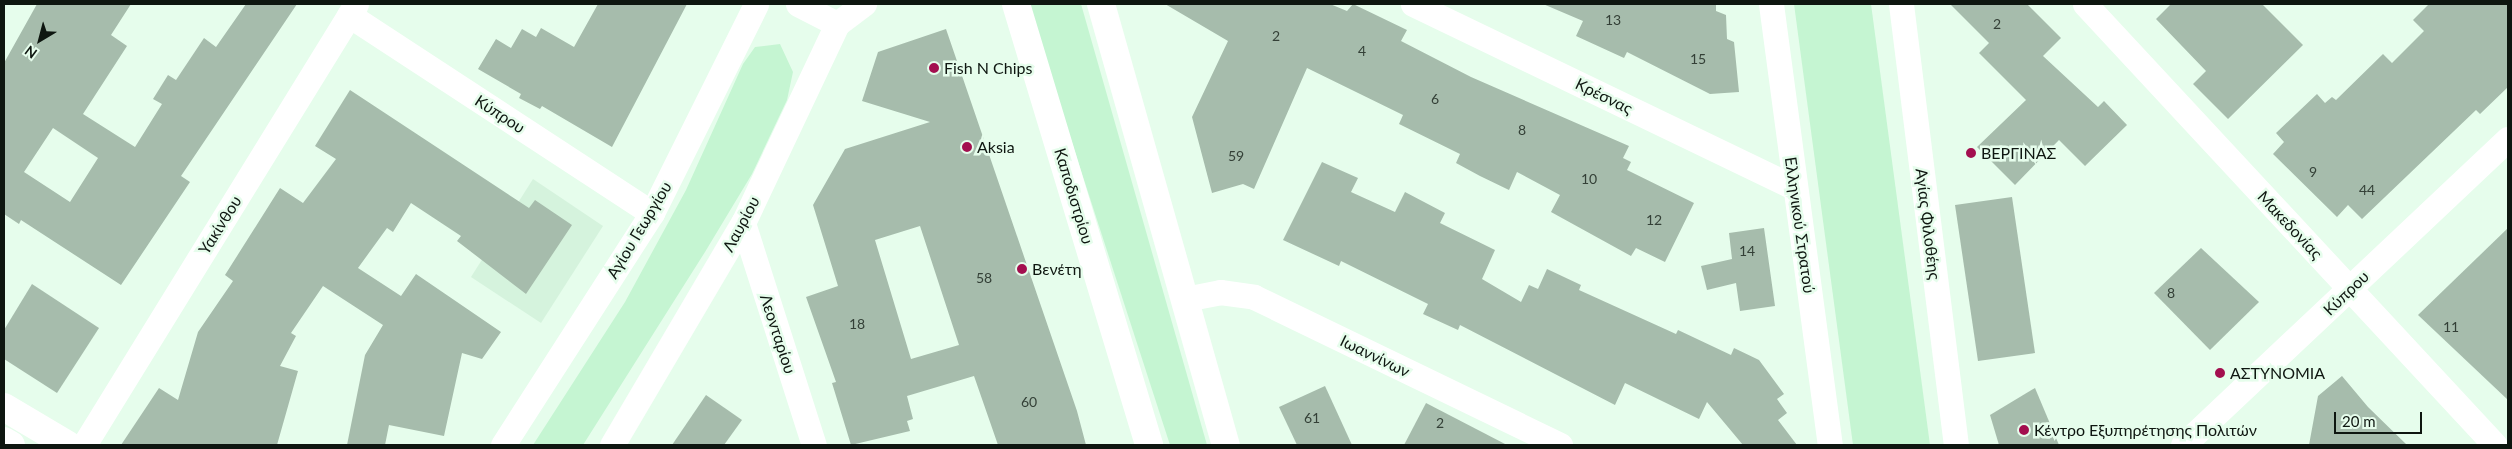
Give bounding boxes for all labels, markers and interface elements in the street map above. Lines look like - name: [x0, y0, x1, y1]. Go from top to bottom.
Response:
- house number: 13: [1605, 12, 1621, 28]
- north arrow: [15, 15, 65, 65]
- house number: 2: [1993, 16, 2001, 32]
- house number: 2: [1272, 28, 1280, 44]
- text: N: [21, 42, 40, 62]
- house number: 4: [1358, 43, 1366, 59]
- house number: 15: [1690, 51, 1706, 67]
- place label: Fish N Chips: [944, 58, 1032, 78]
- marker: Fish N Chips: [928, 62, 940, 74]
- street label: Κρέσνας: [1572, 74, 1636, 118]
- street label: Κύπρου: [471, 91, 529, 137]
- house number: 6: [1431, 91, 1439, 107]
- house number: 8: [1518, 122, 1526, 138]
- place label: Aksia: [977, 137, 1015, 157]
- marker: Aksia: [961, 141, 973, 153]
- place label: ΒΕΡΓΙΝΑΣ: [1981, 143, 2056, 163]
- street label: Καποδιστρίου: [1050, 146, 1098, 246]
- marker: ΒΕΡΓΙΝΑΣ: [1965, 147, 1977, 159]
- house number: 59: [1228, 148, 1244, 164]
- street label: Ελληνικού Στρατού: [1781, 156, 1819, 294]
- house number: 9: [2309, 164, 2317, 180]
- street label: Αγίας Φιλοθέης: [1912, 167, 1944, 281]
- house number: 10: [1581, 171, 1597, 187]
- street label: Αγίου Γεωργίου: [602, 178, 676, 282]
- house number: 44: [2359, 182, 2375, 198]
- street label: Μακεδονίας: [2254, 187, 2326, 263]
- street label: Υακίνθου: [195, 192, 245, 258]
- street label: Λαυρίου: [718, 193, 764, 255]
- house number: 12: [1646, 212, 1662, 228]
- house number: 14: [1739, 243, 1755, 259]
- place label: Βενέτη: [1032, 259, 1082, 279]
- marker: Βενέτη: [1016, 263, 1028, 275]
- street label: Κύπρου: [2319, 267, 2373, 319]
- house number: 58: [976, 270, 992, 286]
- house number: 8: [2167, 285, 2175, 301]
- street label: Λεονταρίου: [756, 292, 800, 376]
- house number: 18: [849, 316, 865, 332]
- house number: 11: [2443, 319, 2459, 335]
- street label: Ιωαννίνων: [1337, 331, 1413, 381]
- place label: ΑΣΤΥΝΟΜΙΑ: [2230, 363, 2325, 383]
- marker: ΑΣΤΥΝΟΜΙΑ: [2214, 367, 2226, 379]
- house number: 60: [1021, 394, 1037, 410]
- scale bar: [2337, 402, 2424, 434]
- house number: 61: [1304, 410, 1320, 426]
- text: 20 m: [2342, 412, 2376, 430]
- house number: 2: [1436, 415, 1444, 431]
- place label: Κέντρο Εξυπηρέτησης Πολιτών: [2034, 420, 2257, 440]
- marker: Κέντρο Εξυπηρέτησης Πολιτών: [2018, 424, 2030, 436]

